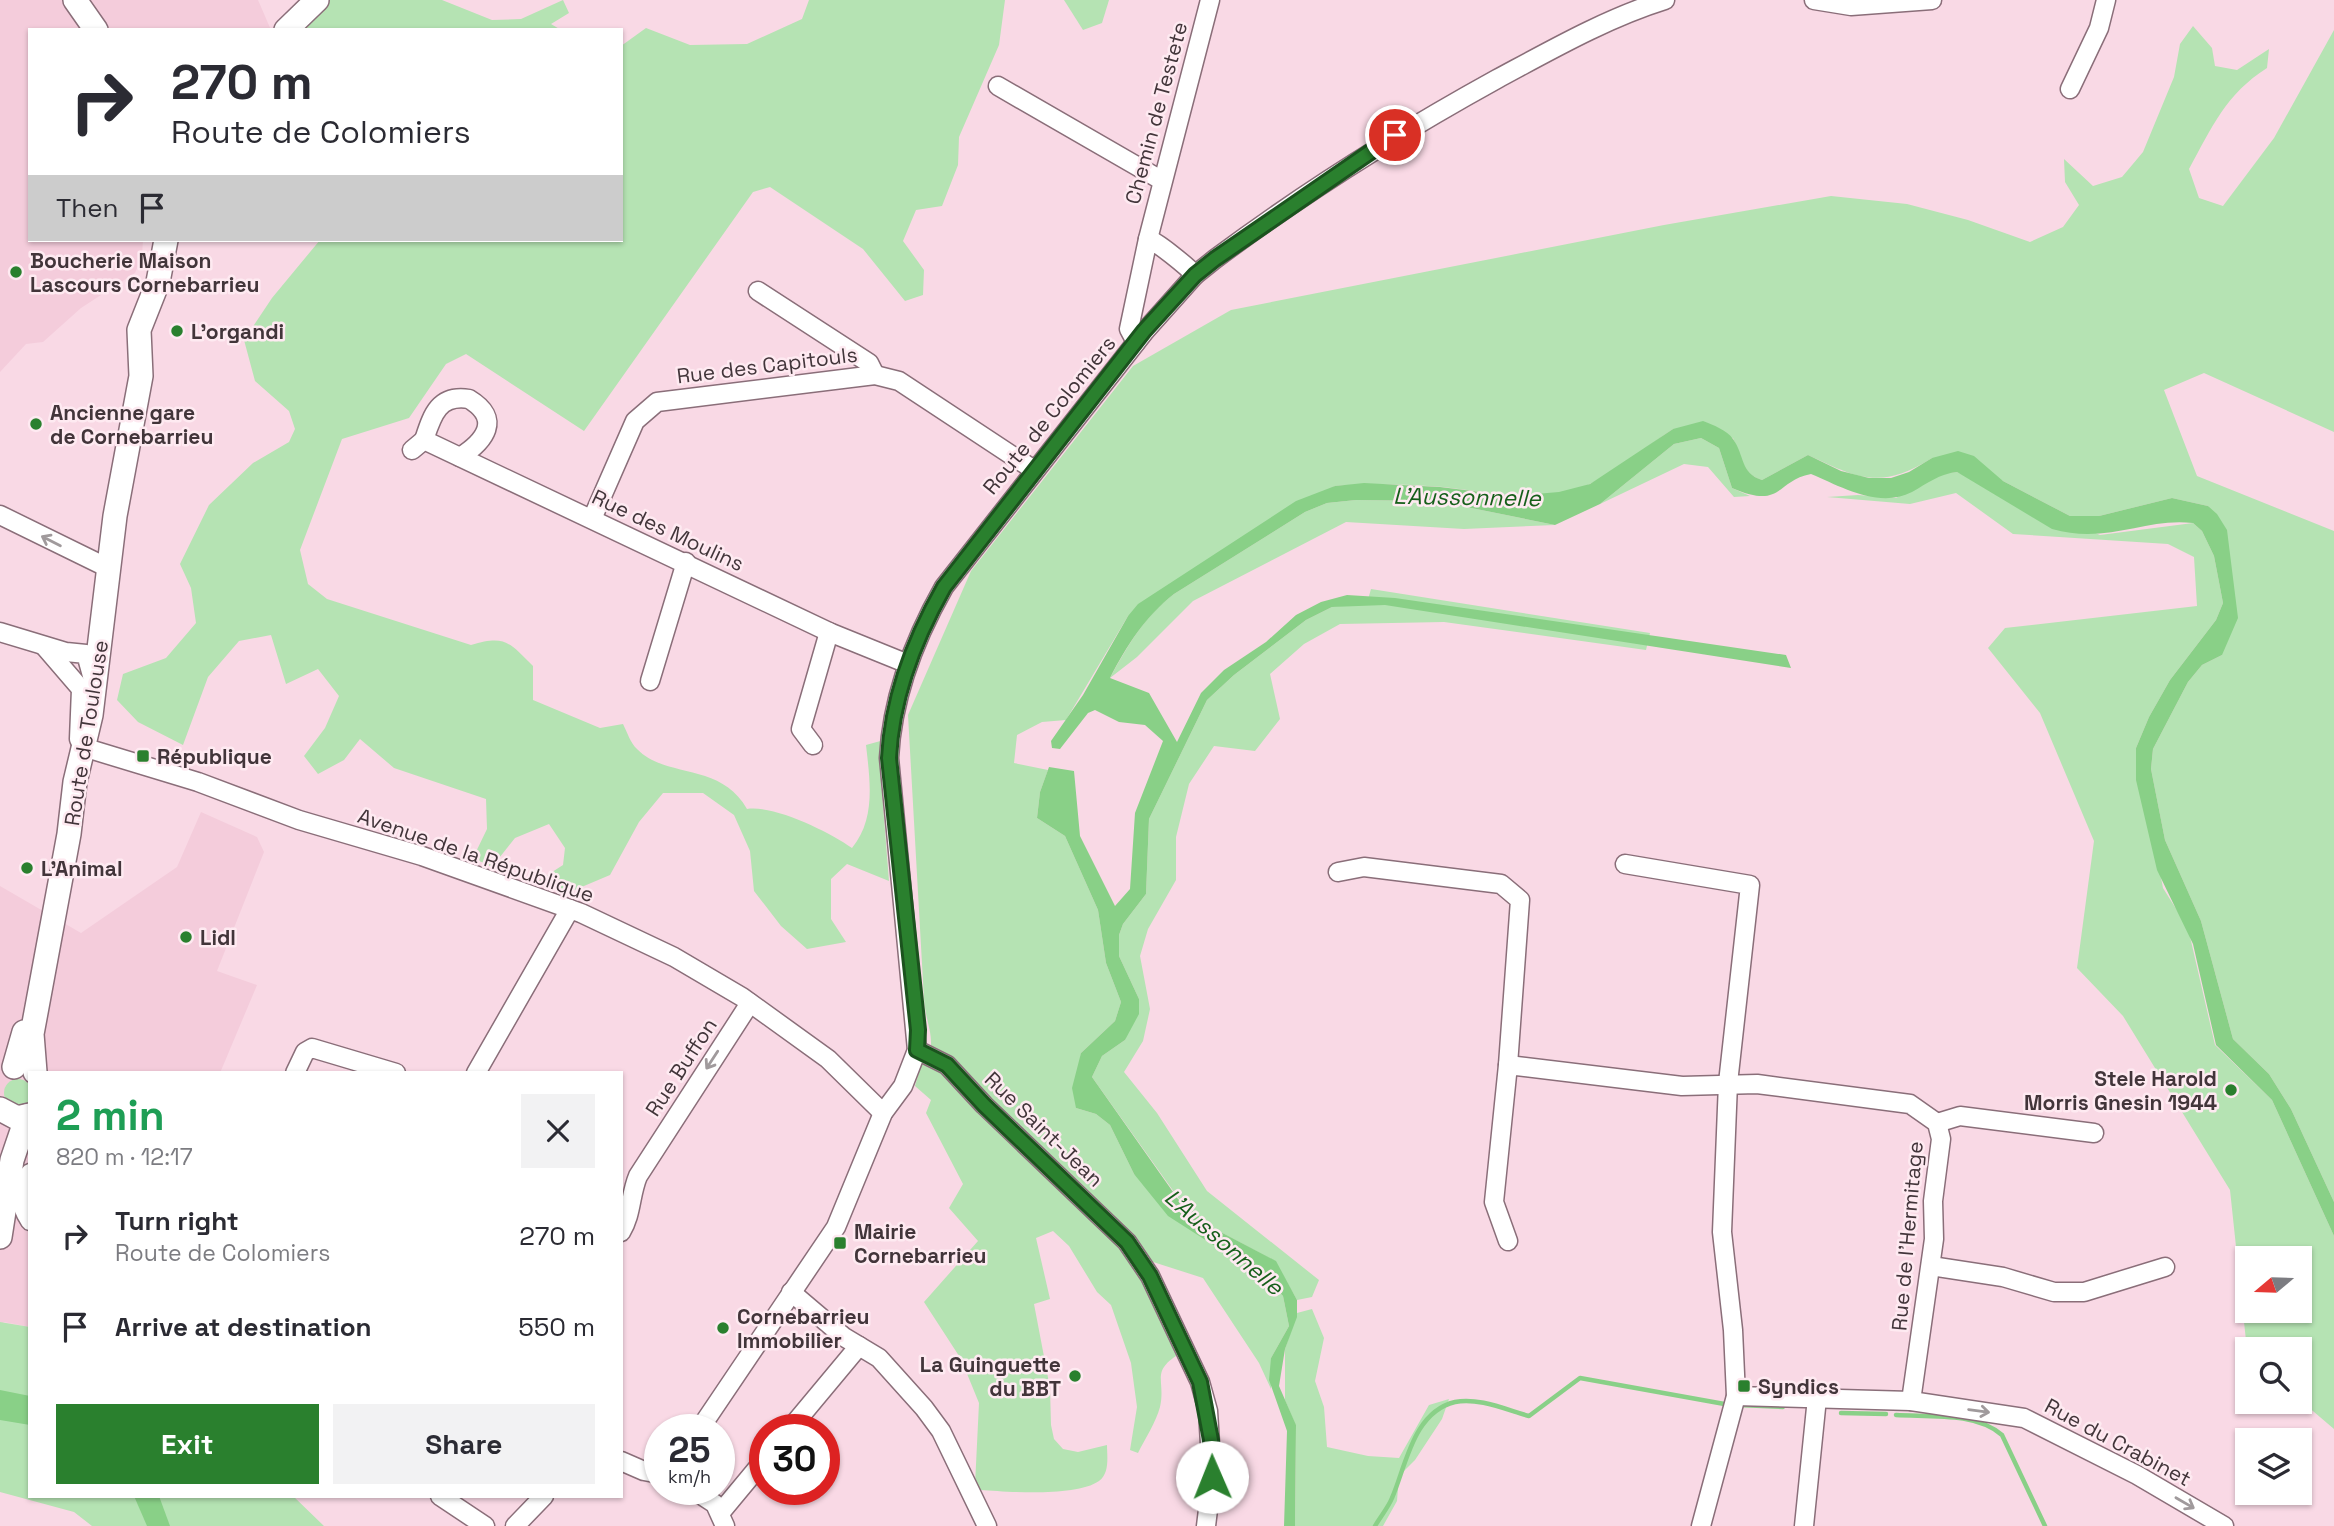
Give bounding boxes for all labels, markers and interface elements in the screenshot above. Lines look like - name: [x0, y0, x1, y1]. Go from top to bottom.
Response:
- street label: Chemin de Testete: [1119, 19, 1193, 207]
- text: 270 m: [171, 51, 313, 113]
- icon: right: [56, 56, 147, 147]
- pin: [1365, 105, 1425, 165]
- text: Route de Colomiers: [171, 112, 471, 152]
- icon: arrive: [1376, 116, 1414, 154]
- icon: arrive: [133, 189, 171, 227]
- text: Then: [56, 191, 119, 225]
- place label: Boucherie Maison Lascours Cornebarrieu: [30, 247, 260, 298]
- marker: Boucherie Maison Lascours Cornebarrieu: [8, 264, 24, 280]
- place label: L'organdi: [191, 318, 284, 345]
- marker: L'organdi: [169, 323, 185, 339]
- street label: Route de Colomiers: [977, 330, 1121, 500]
- street label: Rue des Capitouls: [675, 341, 859, 389]
- place label: Ancienne gare de Cornebarrieu: [50, 399, 213, 450]
- marker: Ancienne gare de Cornebarrieu: [28, 416, 44, 432]
- water label: L'Aussonnelle: [1393, 481, 1542, 513]
- street label: Rue des Moulins: [588, 483, 748, 577]
- one-way arrow: [41, 533, 61, 547]
- street label: Route de Toulouse: [58, 638, 114, 828]
- place label: République: [157, 743, 272, 770]
- marker: République: [135, 748, 151, 764]
- street label: Avenue de la République: [354, 802, 598, 908]
- place label: L'Animal: [41, 855, 123, 882]
- marker: L'Animal: [19, 860, 35, 876]
- place label: Lidl: [200, 924, 236, 951]
- marker: Lidl: [178, 929, 194, 945]
- street label: Rue Buffon: [639, 1013, 723, 1121]
- one-way arrow: [705, 1050, 719, 1070]
- place label: Stele Harold Morris Gnesin 1944: [2024, 1065, 2217, 1116]
- street label: Rue Saint-Jean: [979, 1066, 1109, 1192]
- marker: Stele Harold Morris Gnesin 1944: [2223, 1082, 2239, 1098]
- text: 2 min: [56, 1089, 165, 1142]
- button: close: [521, 1094, 595, 1168]
- street label: Rue de l'Hermitage: [1885, 1140, 1929, 1332]
- text: 820 m · 12:17: [56, 1142, 193, 1172]
- water label: L'Aussonnelle: [1158, 1182, 1291, 1303]
- text: Turn right: [115, 1204, 239, 1238]
- icon: right: [56, 1217, 94, 1255]
- place label: Mairie Cornebarrieu: [854, 1218, 987, 1269]
- text: 270 m: [519, 1219, 595, 1253]
- marker: Mairie Cornebarrieu: [832, 1235, 848, 1251]
- text: Route de Colomiers: [115, 1238, 330, 1268]
- north arrow: [2235, 1246, 2312, 1323]
- map controls: [2235, 1246, 2312, 1505]
- place label: Cornebarrieu Immobilier: [737, 1303, 870, 1354]
- icon: arrive: [56, 1308, 94, 1346]
- text: Arrive at destination: [115, 1310, 372, 1344]
- text: 550 m: [518, 1310, 595, 1344]
- marker: Cornebarrieu Immobilier: [715, 1320, 731, 1336]
- button: search: [2235, 1337, 2312, 1414]
- place label: La Guinguette du BBT: [920, 1351, 1061, 1402]
- marker: La Guinguette du BBT: [1067, 1368, 1083, 1384]
- place label: Syndics: [1758, 1373, 1839, 1400]
- marker: Syndics: [1736, 1378, 1752, 1394]
- street label: Rue du Crabinet: [2040, 1392, 2196, 1492]
- button: Exit: [56, 1404, 319, 1484]
- button: Share: [333, 1404, 595, 1484]
- one-way arrow: [1967, 1405, 1990, 1418]
- speed limit sign: 30: [749, 1414, 840, 1505]
- text: 25: [669, 1428, 710, 1472]
- button: layers: [2235, 1428, 2312, 1505]
- position arrow: [1175, 1440, 1249, 1514]
- text: km/h: [668, 1465, 711, 1488]
- one-way arrow: [2174, 1496, 2194, 1510]

